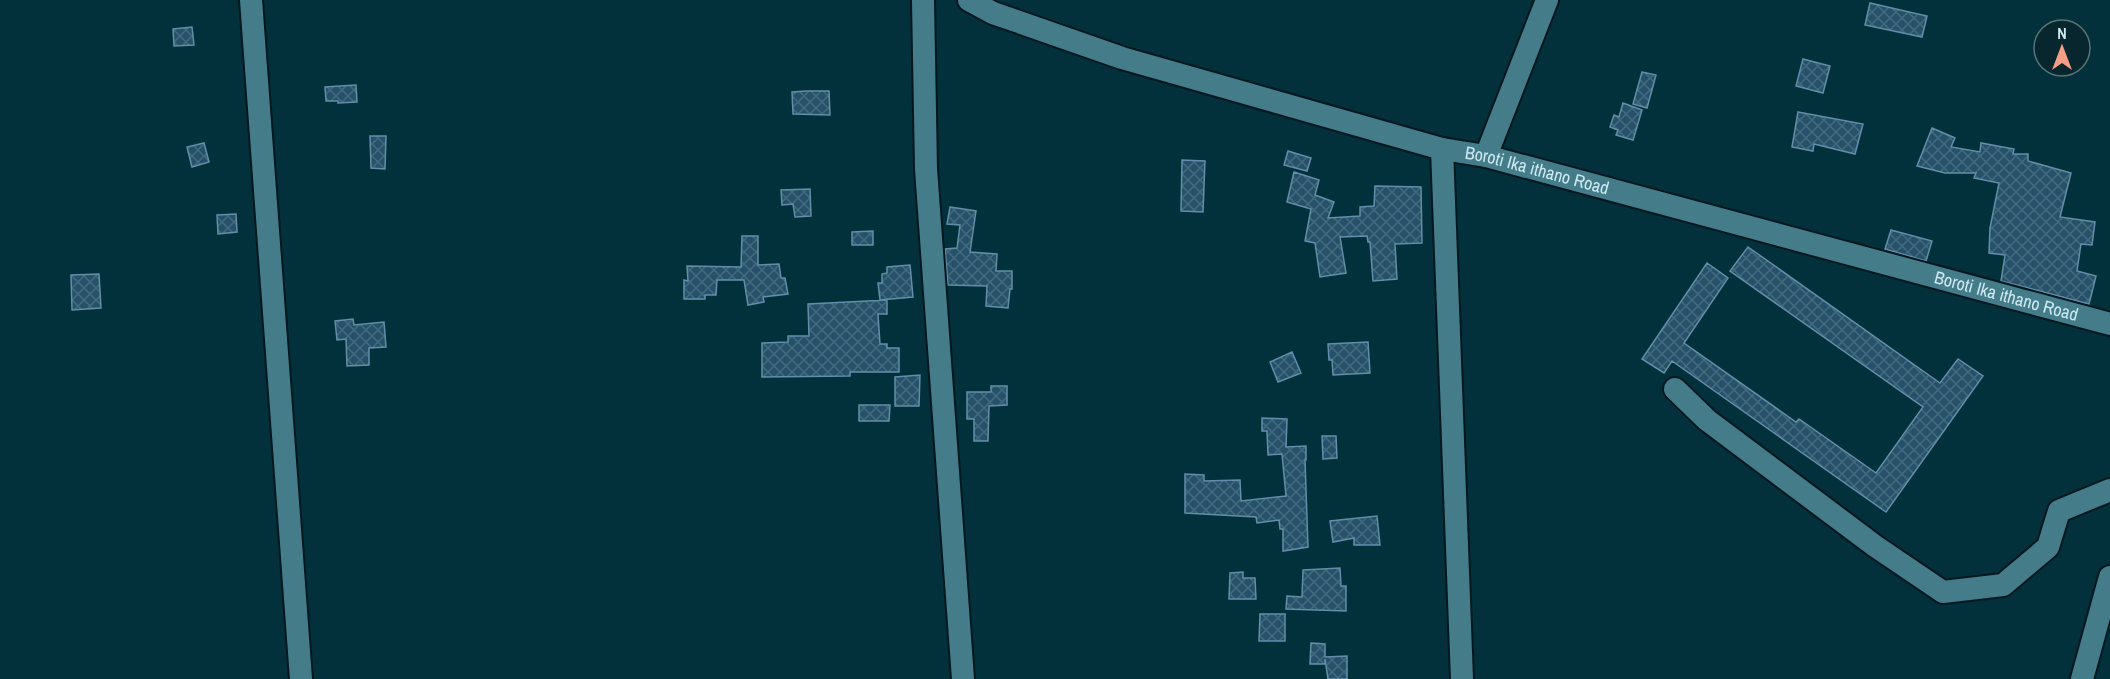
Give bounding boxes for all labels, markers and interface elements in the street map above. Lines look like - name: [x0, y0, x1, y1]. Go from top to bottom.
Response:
- north arrow: [2032, 18, 2092, 78]
- text: N: [2057, 22, 2067, 44]
- street label: Boroti Ika ithano Road: [1463, 140, 1612, 201]
- street label: Boroti Ika ithano Road: [1932, 264, 2081, 327]

